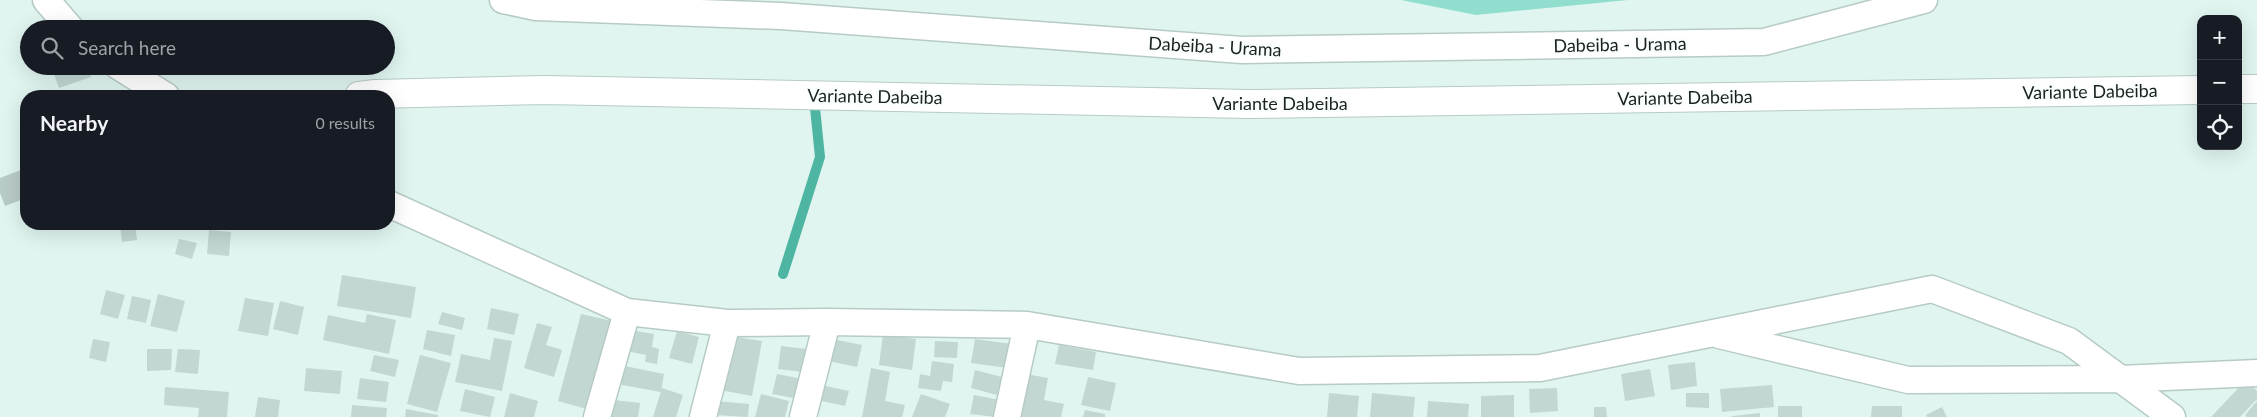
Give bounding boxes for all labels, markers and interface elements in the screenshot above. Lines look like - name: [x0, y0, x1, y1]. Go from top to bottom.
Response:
- map controls: [2197, 15, 2242, 150]
- button: +: [2197, 15, 2242, 60]
- search box: [20, 20, 395, 75]
- street label: Dabeiba - Urama: [1148, 32, 1282, 60]
- street label: Dabeiba - Urama: [1553, 32, 1687, 56]
- icon: search: [38, 34, 66, 62]
- text: Search here: [78, 36, 176, 59]
- button: −: [2197, 60, 2242, 105]
- street label: Variante Dabeiba: [2022, 79, 2158, 103]
- street label: Variante Dabeiba: [807, 84, 943, 108]
- street label: Variante Dabeiba: [1617, 85, 1753, 109]
- street label: Variante Dabeiba: [1212, 92, 1348, 114]
- button: locate: [2197, 105, 2242, 150]
- text: Nearby: [40, 110, 108, 135]
- text: 0 results: [315, 113, 375, 132]

